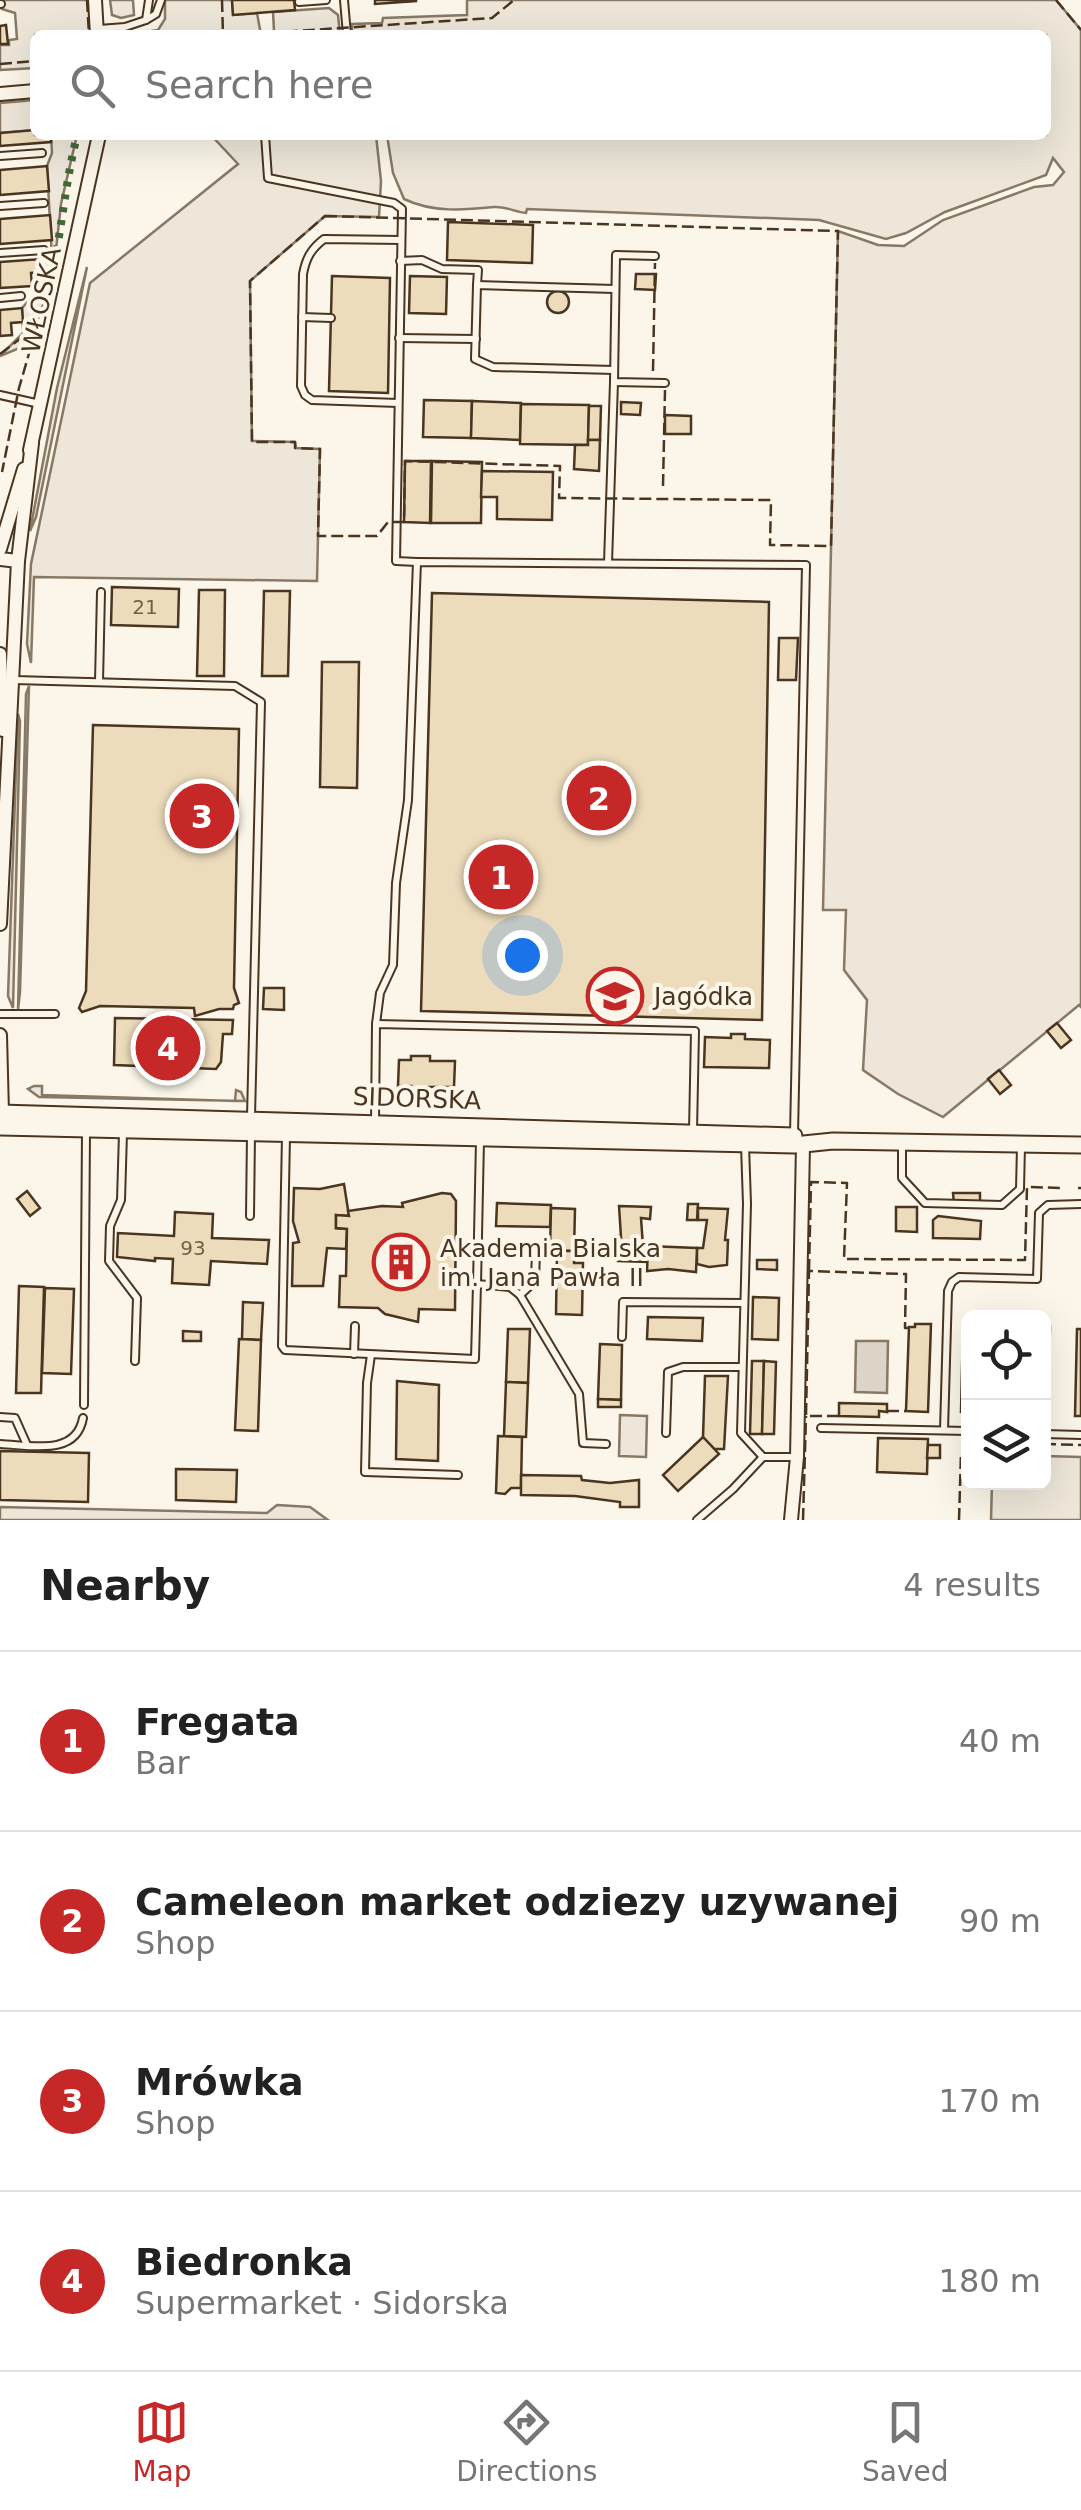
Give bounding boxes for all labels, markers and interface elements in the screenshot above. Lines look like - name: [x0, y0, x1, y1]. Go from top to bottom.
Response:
- search box: [30, 30, 1051, 140]
- icon: search: [65, 58, 120, 113]
- text: Search here: [145, 63, 373, 107]
- street label: WŁOSKA: [16, 245, 67, 356]
- house number: 21: [132, 595, 158, 619]
- pin: 2: [566, 760, 632, 836]
- pin: 3: [170, 778, 234, 854]
- pin: 1: [468, 840, 534, 914]
- your location: [497, 930, 548, 981]
- school or university icon: Jagódka: [585, 966, 645, 1026]
- place label: Jagódka: [652, 982, 753, 1011]
- pin: 4: [136, 1010, 200, 1086]
- street label: SIDORSKA: [352, 1082, 482, 1115]
- building icon: Akademia Bialska im. Jana Pawła II: [371, 1232, 431, 1292]
- place label: Akademia Bialska im. Jana Pawła II: [440, 1234, 661, 1292]
- house number: 93: [180, 1236, 206, 1260]
- map controls: [961, 1310, 1051, 1490]
- button: locate: [961, 1310, 1051, 1400]
- button: layers: [961, 1400, 1051, 1490]
- text: Nearby: [40, 1561, 210, 1610]
- text: 4 results: [903, 1566, 1041, 1604]
- text: Fregata: [135, 1700, 300, 1744]
- text: 1: [61, 1722, 84, 1760]
- text: 40 m: [959, 1722, 1041, 1760]
- text: Bar: [135, 1744, 190, 1782]
- text: Cameleon market odziezy uzywanej: [135, 1880, 899, 1924]
- text: 2: [61, 1902, 84, 1940]
- text: 90 m: [959, 1902, 1041, 1940]
- text: Shop: [135, 1924, 215, 1962]
- text: Mrówka: [135, 2060, 304, 2104]
- text: 3: [61, 2082, 84, 2120]
- text: 170 m: [939, 2082, 1041, 2120]
- text: Shop: [135, 2104, 215, 2142]
- text: Biedronka: [135, 2240, 353, 2284]
- text: 4: [61, 2262, 84, 2300]
- text: 180 m: [939, 2262, 1041, 2300]
- text: Supermarket · Sidorska: [135, 2284, 509, 2322]
- tab: Map: [132, 2395, 191, 2488]
- tab: Directions: [456, 2395, 597, 2488]
- tab: Saved: [862, 2395, 949, 2488]

